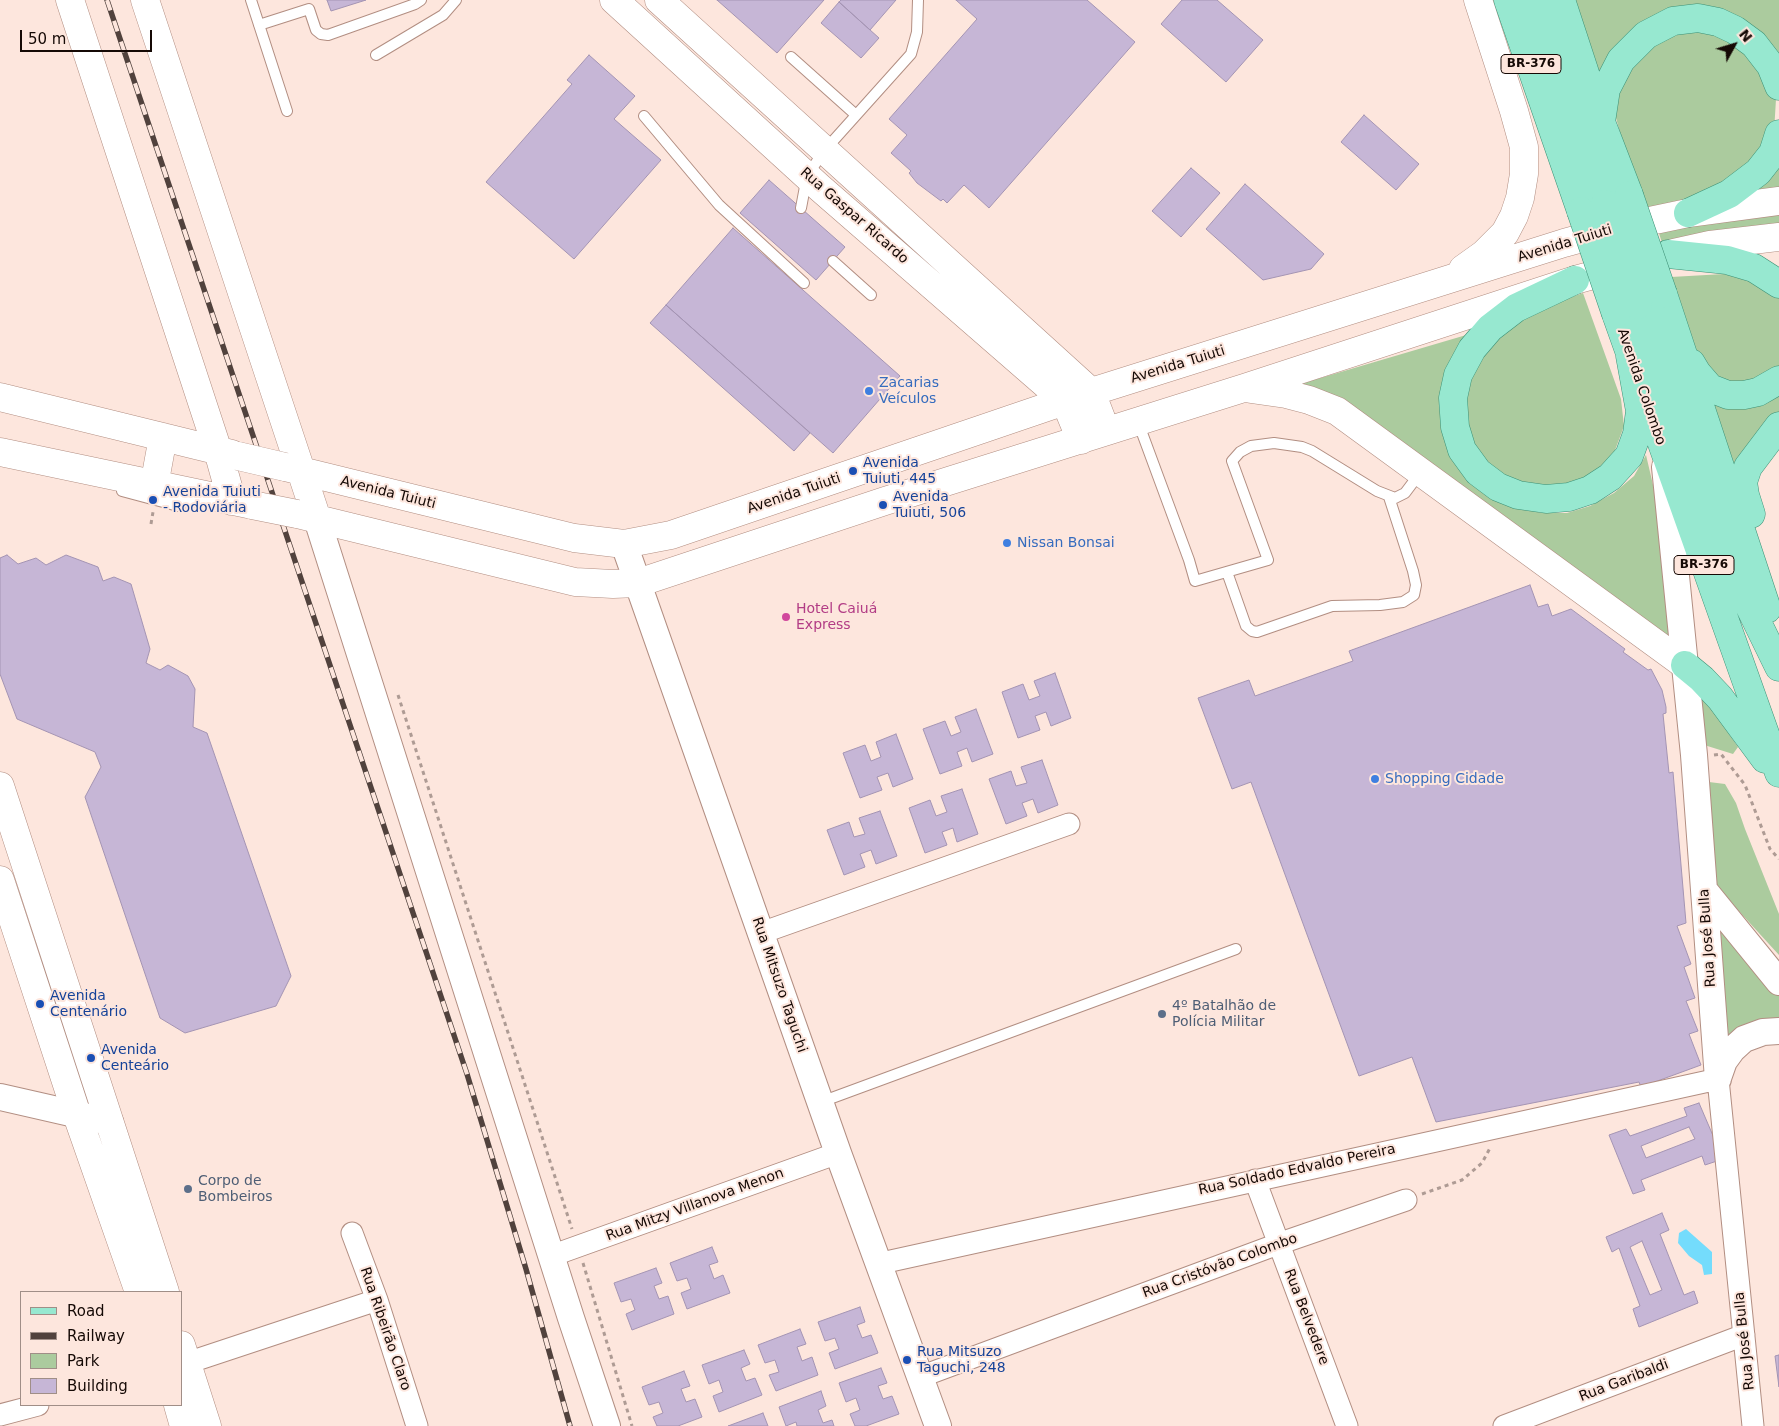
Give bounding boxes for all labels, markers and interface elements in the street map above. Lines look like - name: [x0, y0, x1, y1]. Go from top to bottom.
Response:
- scale bar: [22, 20, 155, 52]
- north arrow: [1709, 20, 1759, 70]
- text: N: [1736, 26, 1756, 45]
- text: 50 m: [28, 30, 66, 48]
- road number: BR-376: [1501, 54, 1561, 74]
- street label: Rua Gaspar Ricardo: [796, 164, 912, 268]
- street label: Avenida Tuiuti: [1516, 222, 1614, 266]
- street label: Avenida Colombo: [1613, 326, 1669, 448]
- street label: Avenida Tuiuti: [1129, 343, 1227, 387]
- place label: Zacarias Veículos: [879, 375, 939, 408]
- marker: Zacarias Veículos: [863, 385, 875, 397]
- place label: Avenida Tuiuti, 445: [863, 455, 936, 488]
- marker: Avenida Tuiuti, 445: [847, 465, 859, 477]
- street label: Avenida Tuiuti: [745, 470, 843, 518]
- street label: Avenida Tuiuti: [339, 473, 437, 513]
- place label: Avenida Tuiuti - Rodoviária: [163, 484, 261, 516]
- place label: Avenida Tuiuti, 506: [893, 489, 966, 522]
- marker: Avenida Tuiuti - Rodoviária: [147, 494, 159, 506]
- marker: Avenida Tuiuti, 506: [877, 499, 889, 511]
- place label: Nissan Bonsai: [1017, 535, 1115, 551]
- marker: Nissan Bonsai: [1001, 537, 1013, 549]
- road number: BR-376: [1674, 556, 1734, 574]
- place label: Hotel Caiuá Express: [796, 601, 877, 634]
- marker: Hotel Caiuá Express: [780, 611, 792, 623]
- place label: Shopping Cidade: [1385, 771, 1504, 787]
- marker: Shopping Cidade: [1369, 773, 1381, 785]
- street label: Rua José Bulla: [1696, 888, 1720, 988]
- street label: Rua Mitsuzo Taguchi: [748, 915, 810, 1055]
- place label: Avenida Centenário: [50, 988, 127, 1020]
- marker: Avenida Centenário: [34, 998, 46, 1010]
- place label: 4º Batalhão de Polícia Militar: [1172, 998, 1276, 1030]
- marker: 4º Batalhão de Polícia Militar: [1156, 1008, 1168, 1020]
- place label: Avenida Centeário: [101, 1042, 169, 1074]
- marker: Avenida Centeário: [85, 1052, 97, 1064]
- street label: Rua Soldado Edvaldo Pereira: [1197, 1141, 1397, 1199]
- street label: Rua Mitzy Villanova Menon: [604, 1165, 786, 1245]
- place label: Corpo de Bombeiros: [198, 1173, 273, 1206]
- marker: Corpo de Bombeiros: [182, 1183, 194, 1195]
- street label: Rua Cristóvão Colombo: [1140, 1230, 1300, 1302]
- street label: Rua Ribeirão Claro: [356, 1265, 414, 1393]
- street label: Rua Belvedere: [1280, 1267, 1332, 1367]
- legend: [20, 1291, 182, 1406]
- street label: Rua José Bulla: [1731, 1291, 1759, 1391]
- text: Road: [67, 1302, 105, 1320]
- text: Railway: [67, 1327, 125, 1345]
- place label: Rua Mitsuzo Taguchi, 248: [917, 1344, 1006, 1376]
- text: Park: [67, 1352, 99, 1370]
- marker: Rua Mitsuzo Taguchi, 248: [901, 1354, 913, 1366]
- street label: Rua Garibaldi: [1577, 1356, 1671, 1406]
- text: Building: [67, 1377, 128, 1395]

